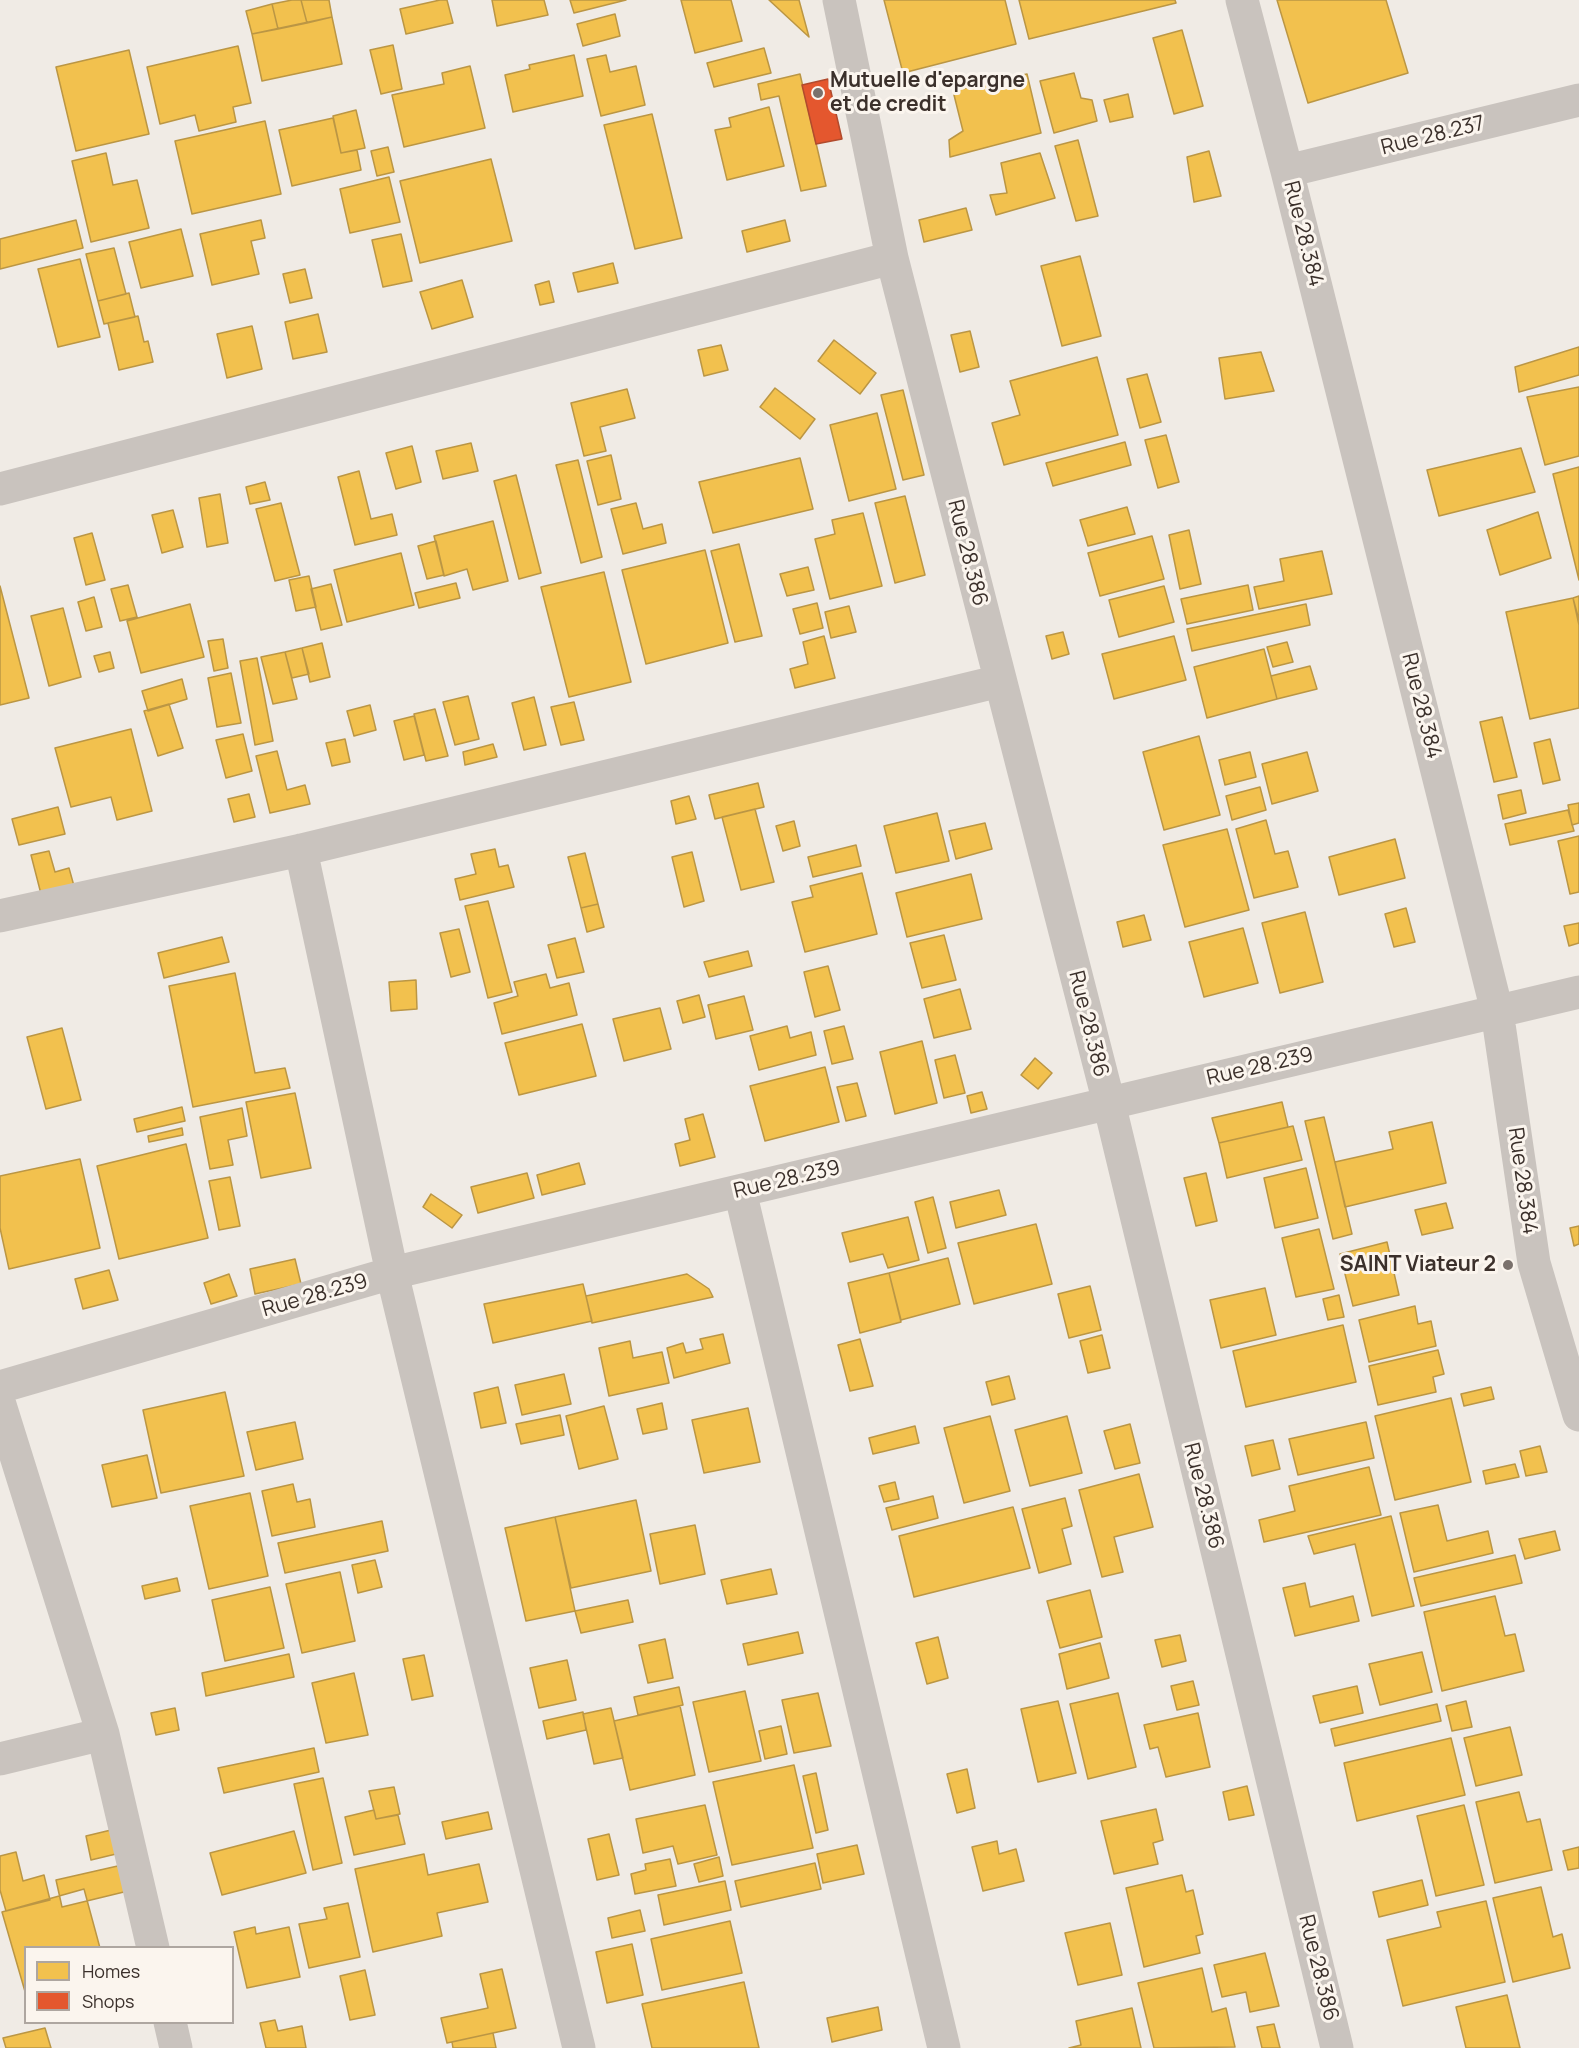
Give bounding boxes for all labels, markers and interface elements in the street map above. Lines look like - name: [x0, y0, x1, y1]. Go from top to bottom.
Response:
- place label: Mutuelle d'epargne et de credit: [830, 68, 1025, 118]
- marker: Mutuelle d'epargne et de credit: [811, 86, 825, 100]
- street label: Rue 28.237: [1379, 111, 1487, 161]
- street label: Rue 28.384: [1278, 179, 1328, 289]
- street label: Rue 28.386: [942, 497, 992, 609]
- street label: Rue 28.384: [1396, 651, 1446, 761]
- street label: Rue 28.386: [1063, 968, 1113, 1080]
- street label: Rue 28.239: [1204, 1043, 1316, 1091]
- street label: Rue 28.384: [1502, 1126, 1542, 1236]
- street label: Rue 28.239: [731, 1156, 843, 1204]
- place label: SAINT Viateur 2: [1340, 1252, 1496, 1278]
- marker: SAINT Viateur 2: [1501, 1258, 1515, 1272]
- street label: Rue 28.239: [259, 1269, 371, 1323]
- street label: Rue 28.386: [1178, 1440, 1228, 1552]
- street label: Rue 28.386: [1293, 1912, 1343, 2024]
- legend: [24, 1946, 234, 2024]
- text: Homes: [82, 1959, 140, 1983]
- text: Shops: [82, 1989, 134, 2013]

